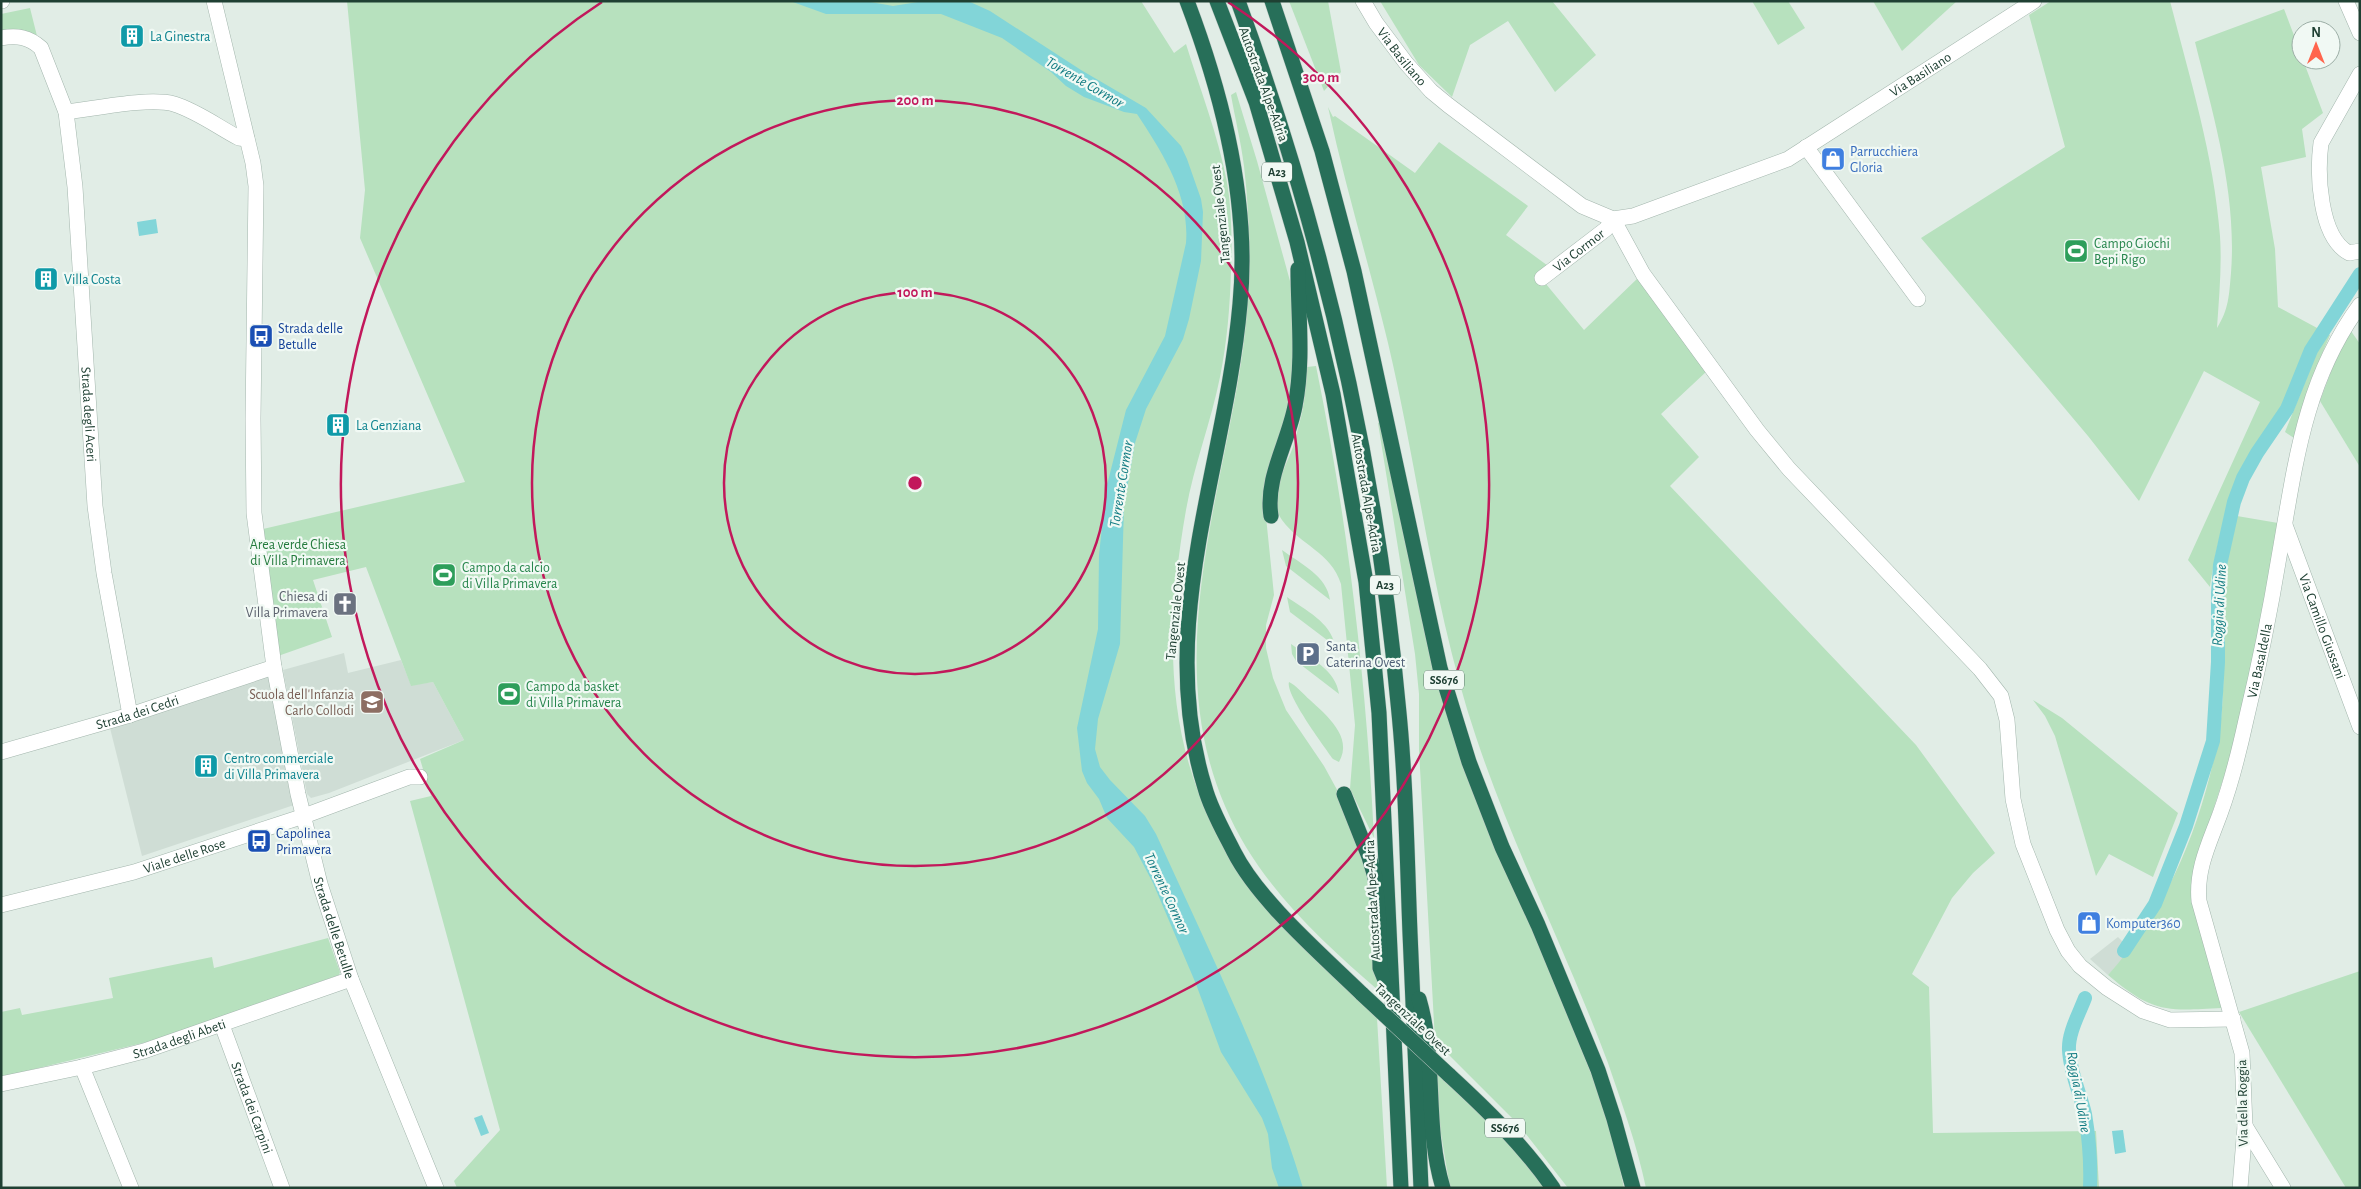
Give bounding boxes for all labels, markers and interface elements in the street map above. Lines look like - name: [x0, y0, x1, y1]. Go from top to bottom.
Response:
- north arrow: [2291, 20, 2341, 70]
- building icon: La Ginestra: [119, 23, 145, 49]
- street label: Autostrada Alpe-Adria: [1236, 25, 1290, 144]
- street label: Via Basiliano: [1374, 25, 1429, 89]
- text: N: [2311, 26, 2321, 40]
- place label: La Ginestra: [150, 30, 211, 44]
- street label: Via Basiliano: [1888, 50, 1954, 100]
- water label: Torrente Cormor: [1043, 54, 1127, 111]
- text: 300 m: [1303, 70, 1339, 85]
- text: 200 m: [896, 93, 934, 108]
- place label: Parrucchiera Gloria: [1850, 145, 1919, 175]
- shop icon: Parrucchiera Gloria: [1820, 146, 1846, 172]
- road number: A23: [1262, 162, 1292, 182]
- street label: Tangenziale Ovest: [1209, 164, 1233, 264]
- street label: Via Cormor: [1551, 227, 1608, 275]
- place label: Campo Giochi Bepi Rigo: [2094, 237, 2170, 267]
- sports icon: Campo Giochi Bepi Rigo: [2063, 238, 2089, 264]
- building icon: Villa Costa: [33, 266, 59, 292]
- place label: Villa Costa: [64, 273, 121, 287]
- text: 100 m: [897, 285, 933, 300]
- place label: Strada delle Betulle: [278, 322, 343, 352]
- bus stop icon: Strada delle Betulle: [248, 323, 274, 349]
- street label: Strada degli Aceri: [78, 366, 98, 462]
- building icon: La Genziana: [325, 412, 351, 438]
- place label: La Genziana: [356, 419, 422, 433]
- street label: Autostrada Alpe-Adria: [1349, 432, 1383, 554]
- water label: Torrente Cormor: [1107, 439, 1136, 528]
- centre of rings: [906, 474, 924, 492]
- park label: Area verde Chiesa di Villa Primavera: [250, 538, 347, 568]
- place label: Campo da calcio di Villa Primavera: [462, 561, 558, 591]
- street label: Tangenziale Ovest: [1164, 561, 1188, 661]
- sports icon: Campo da calcio di Villa Primavera: [431, 562, 457, 588]
- water label: Roggia di Udine: [2210, 563, 2229, 646]
- street label: Via Camillo Giussani: [2296, 572, 2347, 681]
- road number: A23: [1370, 576, 1400, 594]
- place label: Chiesa di Villa Primavera: [246, 590, 329, 620]
- church icon: Chiesa di Villa Primavera: [332, 591, 358, 617]
- street label: Via Basaldella: [2245, 622, 2275, 700]
- place label: Santa Caterina Ovest: [1326, 640, 1406, 670]
- parking icon: Santa Caterina Ovest: [1295, 641, 1321, 667]
- road number: SS676: [1424, 670, 1464, 690]
- place label: Campo da basket di Villa Primavera: [526, 680, 622, 710]
- sports icon: Campo da basket di Villa Primavera: [496, 681, 522, 707]
- place label: Scuola dell'Infanzia Carlo Collodi: [249, 688, 355, 718]
- school or university icon: Scuola dell'Infanzia Carlo Collodi: [359, 689, 385, 715]
- street label: Strada dei Cedri: [94, 693, 181, 732]
- place label: Centro commerciale di Villa Primavera: [224, 752, 333, 782]
- building icon: Centro commerciale di Villa Primavera: [193, 753, 219, 779]
- place label: Capolinea Primavera: [276, 827, 332, 857]
- bus stop icon: Capolinea Primavera: [246, 828, 272, 854]
- street label: Viale delle Rose: [142, 836, 227, 876]
- street label: Autostrada Alpe-Adria: [1363, 839, 1383, 961]
- water label: Torrente Cormor: [1141, 850, 1192, 937]
- street label: Strada delle Betulle: [311, 876, 356, 981]
- shop icon: Komputer360: [2076, 910, 2102, 936]
- place label: Komputer360: [2106, 917, 2181, 931]
- street label: Tangenziale Ovest: [1372, 981, 1454, 1059]
- street label: Strada degli Abeti: [131, 1017, 228, 1062]
- water label: Roggia di Udine: [2064, 1050, 2093, 1134]
- street label: Via della Roggia: [2235, 1059, 2251, 1147]
- street label: Strada dei Carpini: [228, 1060, 275, 1156]
- road number: SS676: [1485, 1118, 1525, 1138]

